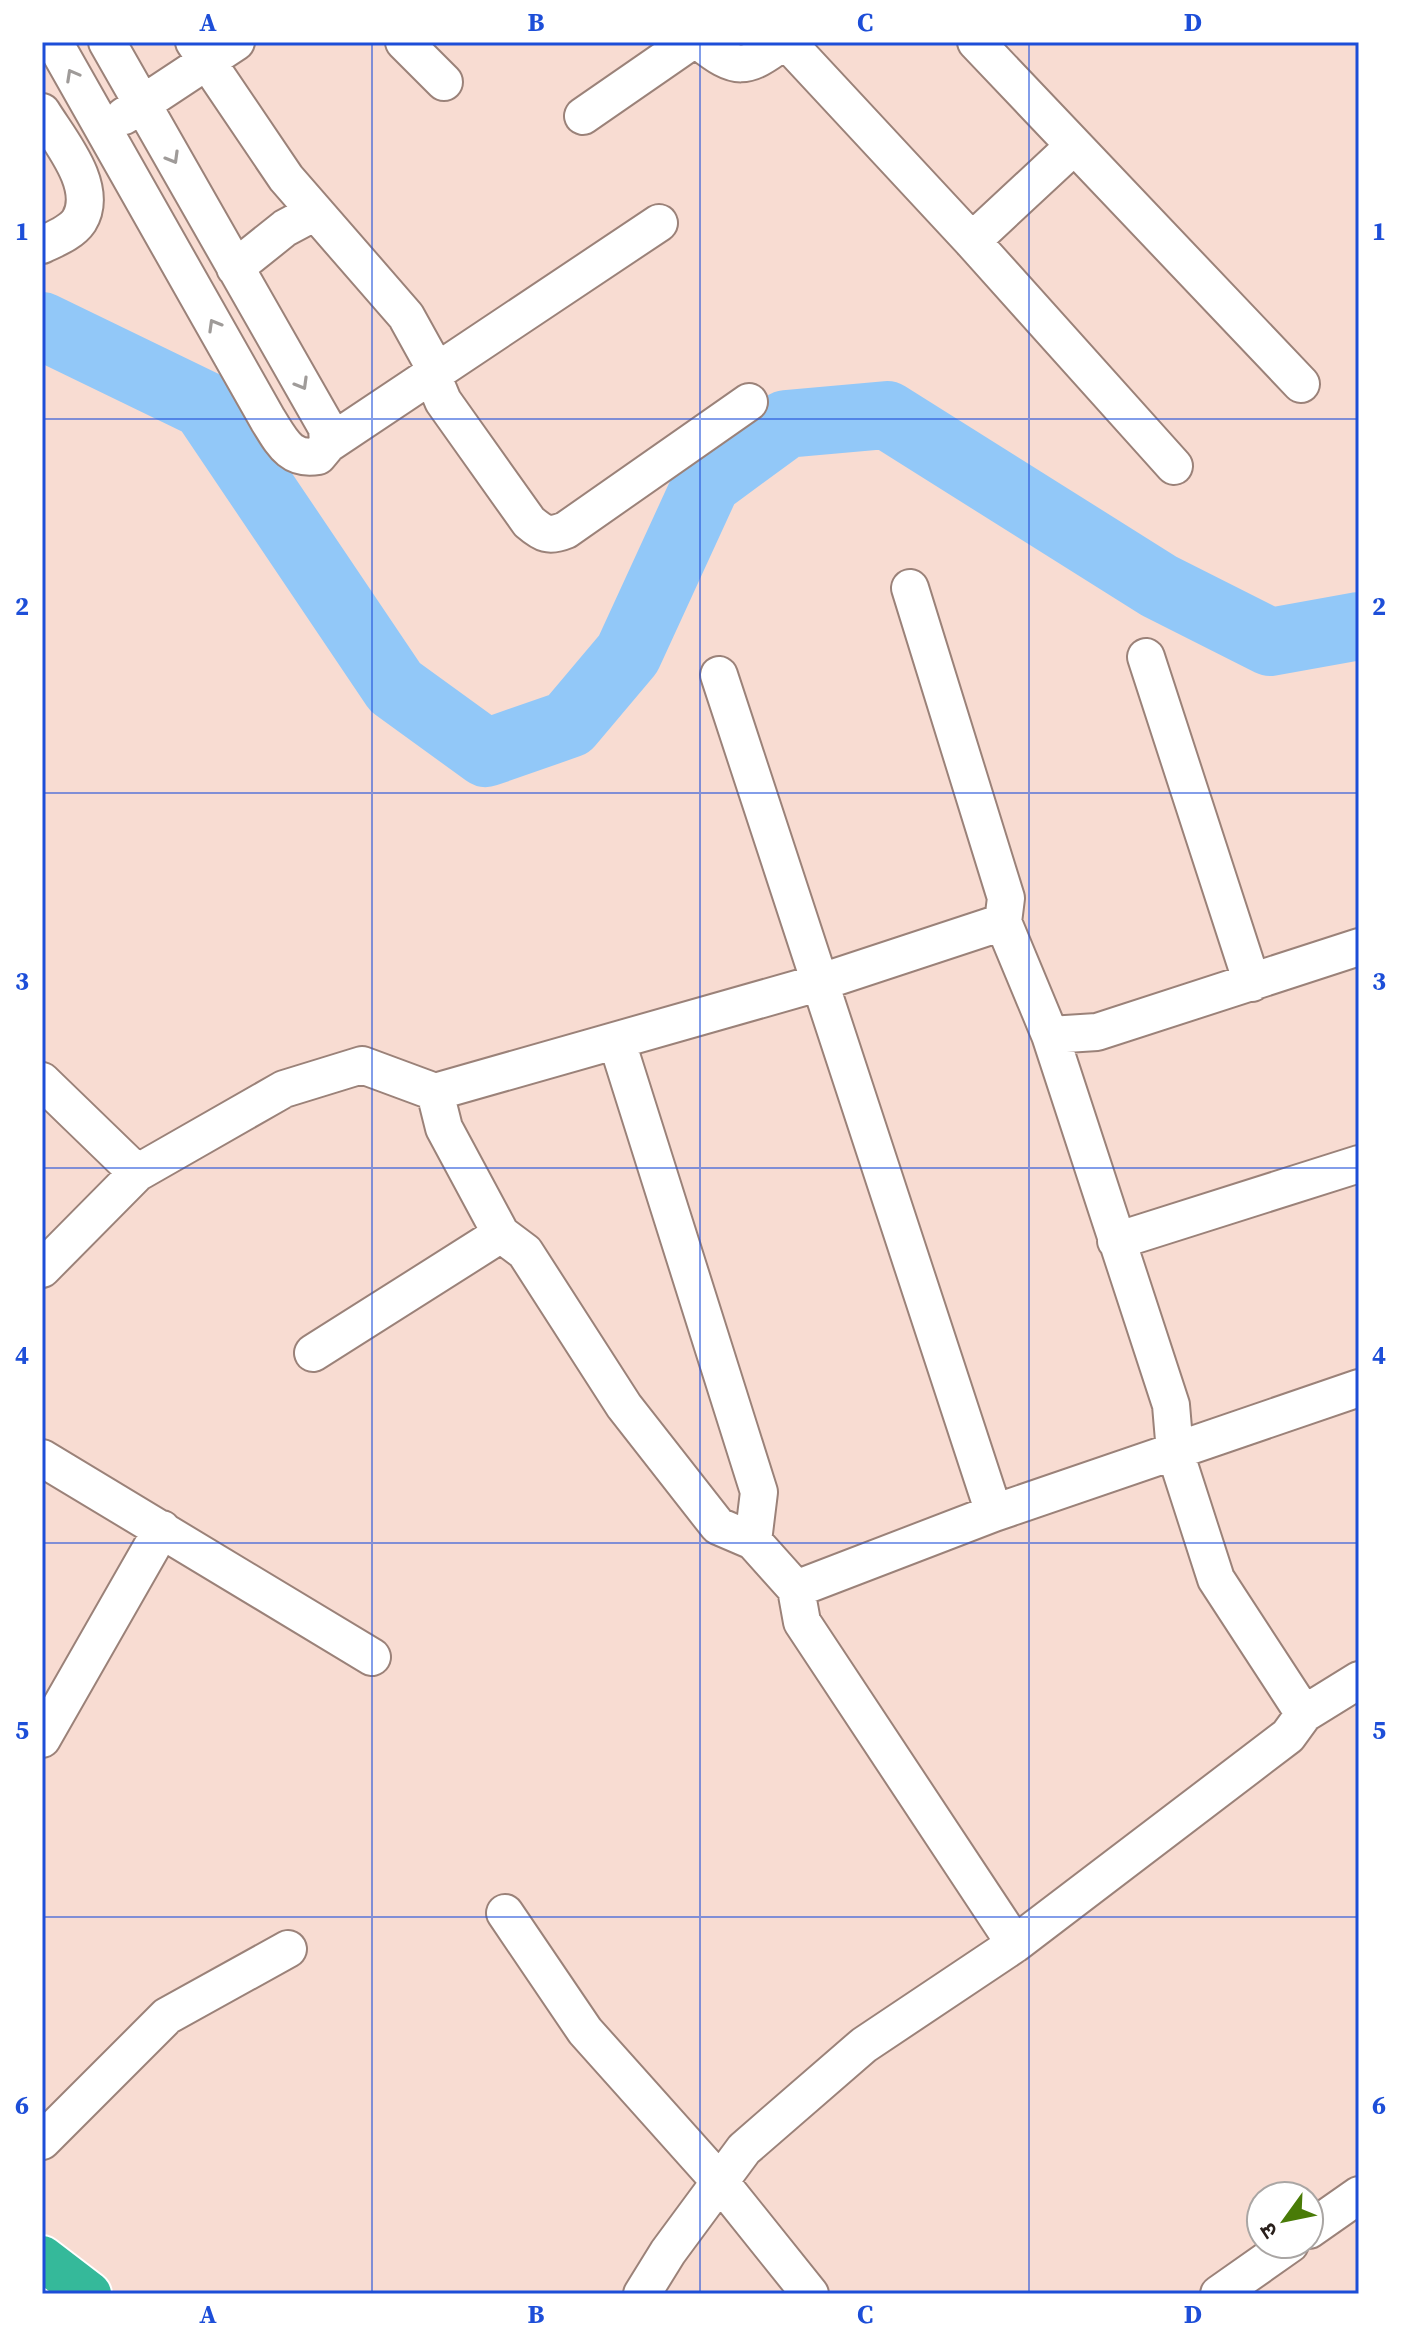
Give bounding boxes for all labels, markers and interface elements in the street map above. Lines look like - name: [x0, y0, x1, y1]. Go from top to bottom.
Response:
- text: A: [199, 4, 217, 40]
- text: B: [528, 4, 545, 40]
- text: C: [857, 4, 873, 40]
- text: D: [1184, 4, 1202, 40]
- one-way arrow: [67, 69, 82, 83]
- one-way arrow: [163, 150, 179, 164]
- text: 1: [15, 213, 29, 249]
- text: 1: [1372, 213, 1386, 249]
- one-way arrow: [209, 319, 224, 334]
- one-way arrow: [292, 376, 308, 390]
- text: 2: [15, 588, 29, 624]
- text: 2: [1372, 588, 1386, 624]
- text: 3: [15, 963, 29, 999]
- text: 3: [1372, 963, 1386, 999]
- text: 4: [15, 1337, 29, 1373]
- text: 4: [1372, 1337, 1386, 1373]
- text: 5: [15, 1712, 29, 1748]
- text: 5: [1372, 1712, 1386, 1748]
- text: 6: [15, 2087, 29, 2123]
- text: 6: [1372, 2087, 1386, 2123]
- north arrow: [1245, 2180, 1325, 2260]
- text: उ: [1252, 2216, 1284, 2244]
- text: A: [199, 2296, 217, 2332]
- text: B: [528, 2296, 545, 2332]
- text: C: [857, 2296, 873, 2332]
- text: D: [1184, 2296, 1202, 2332]

